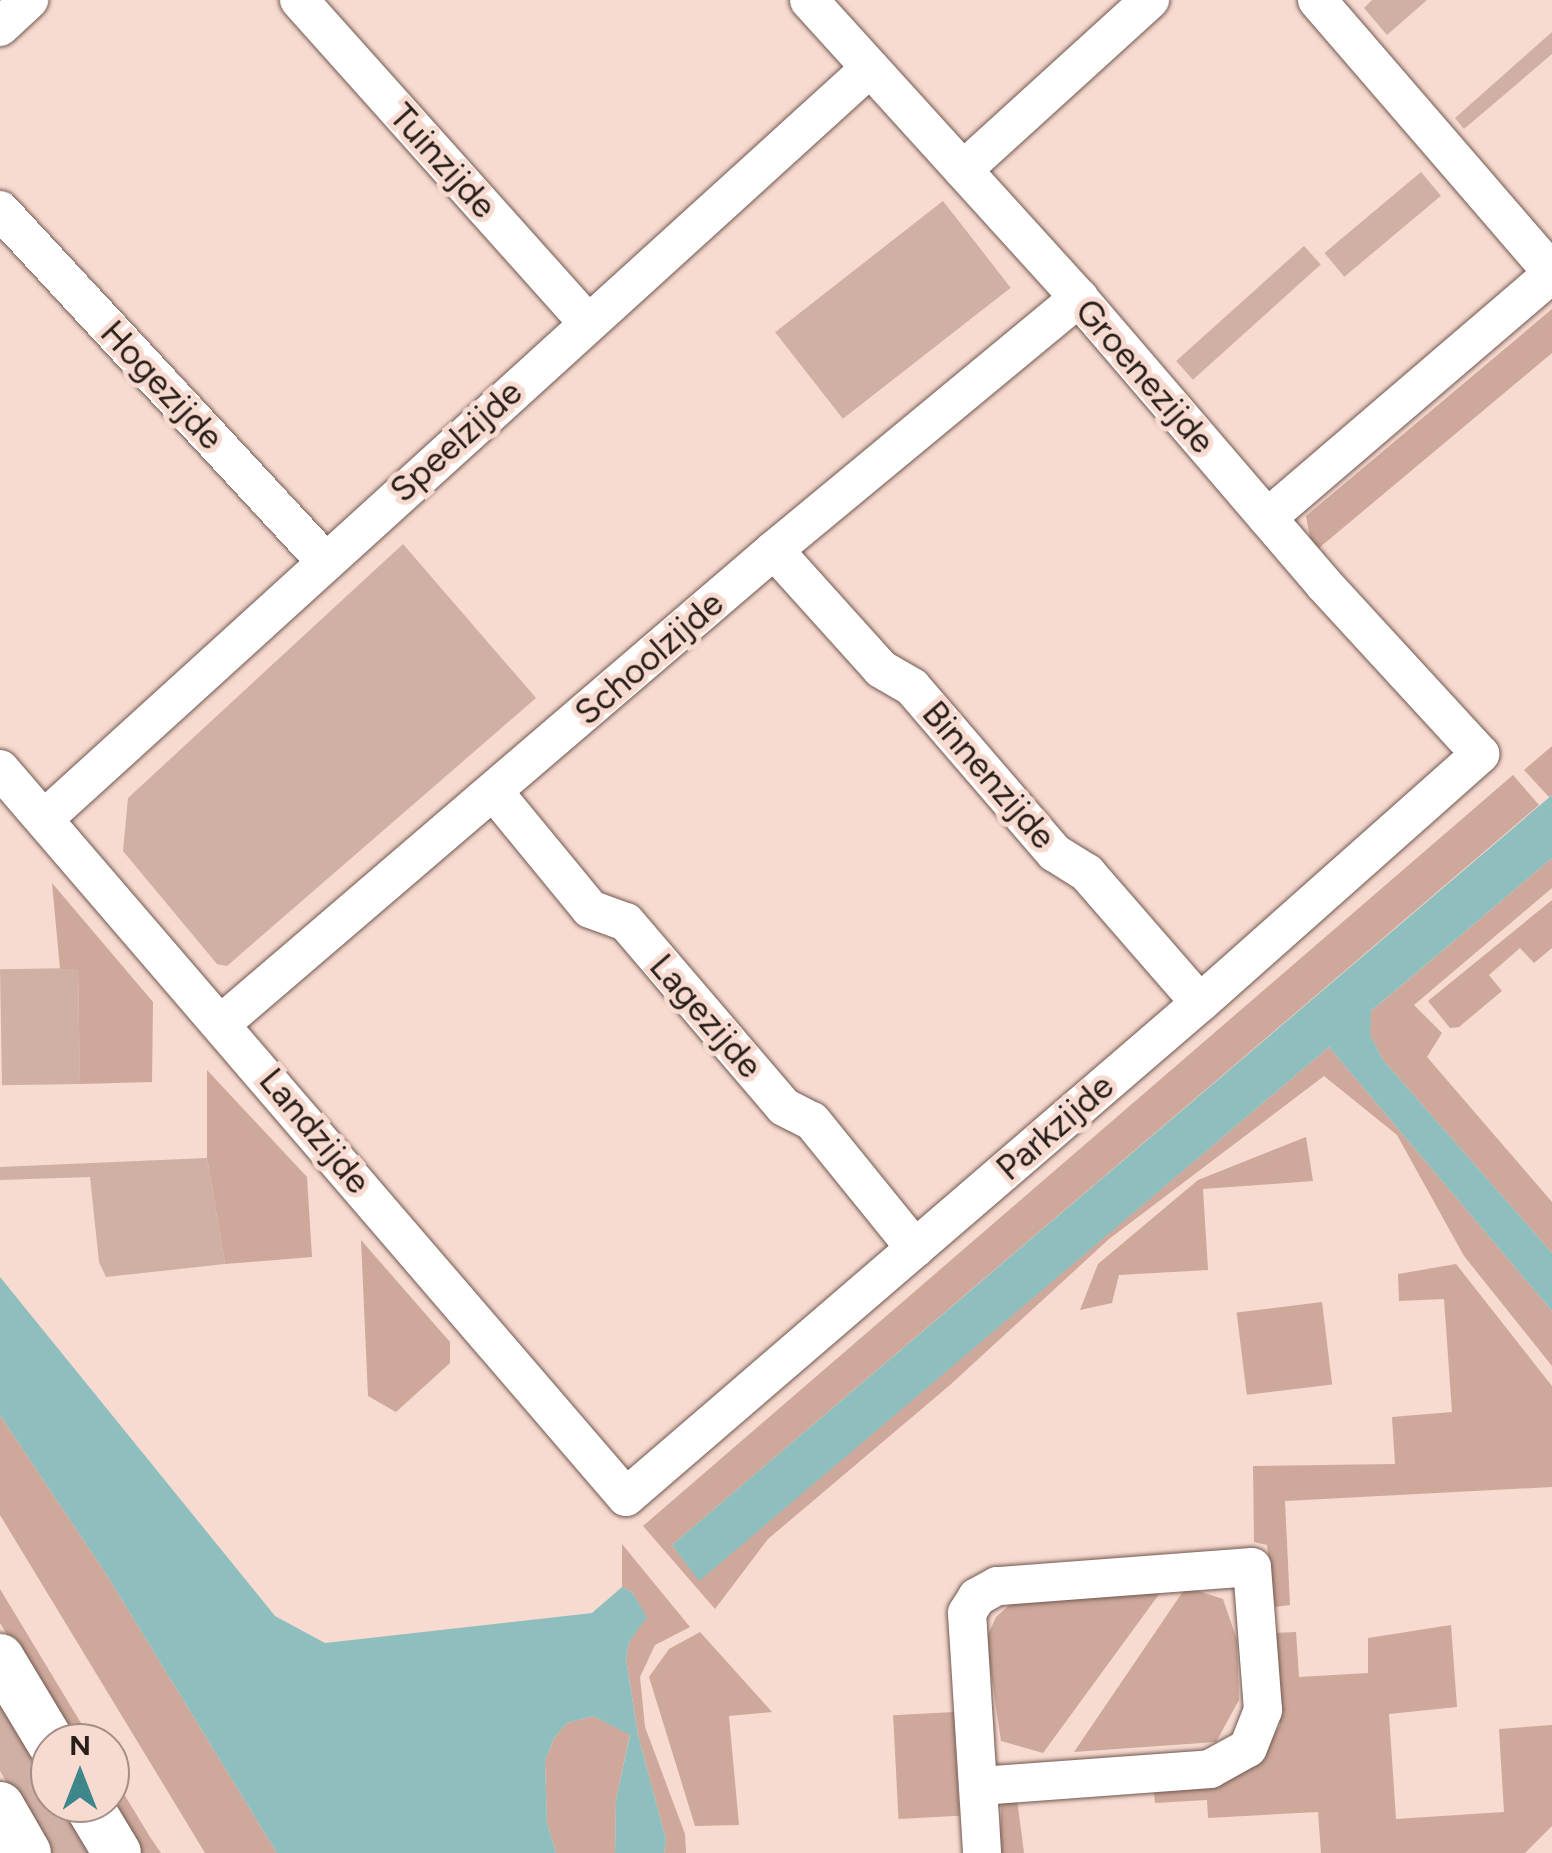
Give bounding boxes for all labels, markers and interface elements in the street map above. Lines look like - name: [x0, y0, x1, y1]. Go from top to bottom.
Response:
- street label: Tuinzijde: [381, 95, 505, 227]
- street label: Groenezijde: [1067, 290, 1223, 462]
- street label: Hogezijde: [92, 312, 232, 458]
- street label: Speelzijde: [382, 371, 530, 511]
- street label: Schoolzijde: [566, 582, 732, 734]
- street label: Binnenzijde: [914, 693, 1064, 857]
- street label: Lagezijde: [641, 946, 771, 1086]
- street label: Landzijde: [251, 1060, 379, 1202]
- street label: Parkzijde: [988, 1065, 1122, 1189]
- north arrow: [30, 1723, 130, 1823]
- text: N: [69, 1728, 91, 1762]

